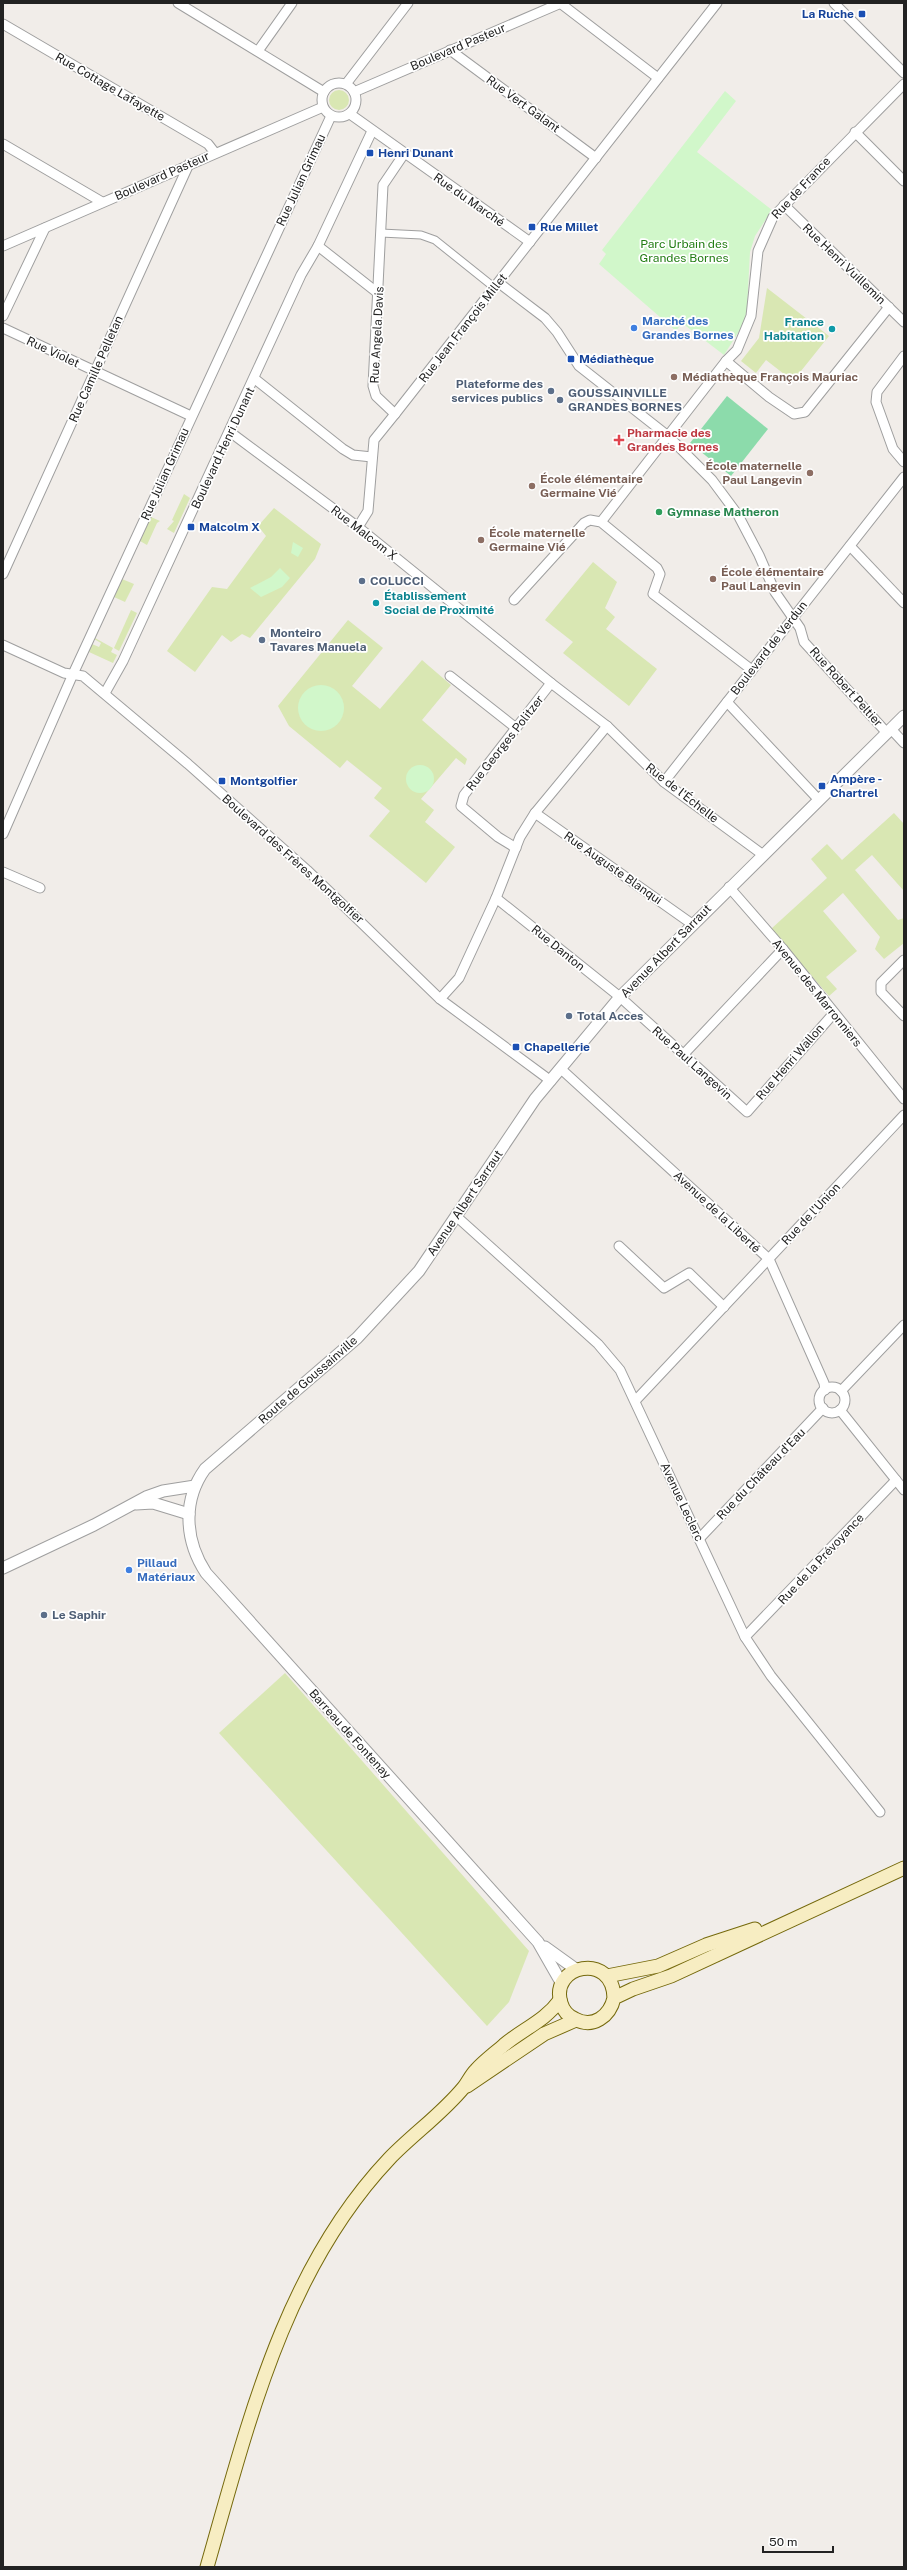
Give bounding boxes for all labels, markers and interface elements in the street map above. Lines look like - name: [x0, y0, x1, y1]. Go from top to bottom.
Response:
- place label: La Ruche: [802, 7, 854, 21]
- marker: La Ruche: [857, 9, 867, 19]
- street label: Boulevard Pasteur: [408, 20, 508, 73]
- street label: Rue Cottage Lafayette: [53, 50, 167, 124]
- street label: Rue Vert Galant: [483, 73, 563, 136]
- street label: Rue Julian Grimau: [274, 132, 328, 228]
- place label: Henri Dunant: [378, 146, 454, 160]
- marker: Henri Dunant: [365, 148, 375, 158]
- street label: Boulevard Pasteur: [112, 149, 212, 203]
- street label: Rue de France: [769, 154, 833, 222]
- street label: Rue du Marché: [431, 170, 507, 230]
- place label: Rue Millet: [540, 220, 598, 234]
- street label: Rue Henri Vuillemin: [800, 221, 888, 307]
- marker: Rue Millet: [527, 222, 537, 232]
- park label: Parc Urbain des Grandes Bornes: [639, 237, 729, 265]
- street label: Rue Jean François Millet: [416, 270, 510, 385]
- street label: Rue Angela Davis: [367, 286, 387, 384]
- street label: Rue Camille Pelletan: [66, 313, 126, 424]
- place label: Marché des Grandes Bornes: [642, 314, 733, 342]
- place label: France Habitation: [764, 315, 824, 343]
- marker: Marché des Grandes Bornes: [629, 323, 639, 333]
- marker: France Habitation: [827, 324, 837, 334]
- street label: Rue Violet: [24, 334, 82, 370]
- place label: Médiathèque: [579, 352, 654, 366]
- marker: Médiathèque: [566, 354, 576, 364]
- place label: Médiathèque François Mauriac: [682, 370, 859, 384]
- marker: Médiathèque François Mauriac: [669, 372, 679, 382]
- place label: Plateforme des services publics: [451, 377, 543, 405]
- street label: Boulevard Henri Dunant: [189, 385, 258, 511]
- marker: Plateforme des services publics: [546, 386, 556, 396]
- place label: GOUSSAINVILLE GRANDES BORNES: [568, 386, 682, 414]
- marker: GOUSSAINVILLE GRANDES BORNES: [555, 395, 565, 405]
- street label: Rue Julian Grimau: [138, 426, 192, 522]
- place label: Pharmacie des Grandes Bornes: [627, 426, 718, 454]
- marker: Pharmacie des Grandes Bornes: [614, 435, 624, 445]
- place label: École maternelle Paul Langevin: [706, 459, 802, 487]
- marker: École maternelle Paul Langevin: [805, 468, 815, 478]
- place label: École élémentaire Germaine Vié: [540, 472, 643, 500]
- marker: École élémentaire Germaine Vié: [527, 481, 537, 491]
- street label: Rue Malcom X: [328, 503, 400, 563]
- place label: Gymnase Matheron: [667, 505, 779, 519]
- marker: Gymnase Matheron: [654, 507, 664, 517]
- place label: Malcolm X: [199, 520, 260, 534]
- marker: Malcolm X: [186, 522, 196, 532]
- place label: École maternelle Germaine Vié: [489, 526, 586, 554]
- marker: École maternelle Germaine Vié: [476, 535, 486, 545]
- place label: École élémentaire Paul Langevin: [721, 565, 824, 593]
- place label: COLUCCI: [370, 574, 424, 588]
- marker: École élémentaire Paul Langevin: [708, 574, 718, 584]
- marker: COLUCCI: [357, 576, 367, 586]
- place label: Établissement Social de Proximité: [384, 589, 494, 617]
- marker: Établissement Social de Proximité: [371, 598, 381, 608]
- street label: Boulevard de Verdun: [728, 598, 810, 698]
- place label: Monteiro Tavares Manuela: [270, 626, 367, 654]
- marker: Monteiro Tavares Manuela: [257, 635, 267, 645]
- street label: Rue Robert Peltier: [807, 644, 886, 730]
- street label: Rue Georges Politzer: [463, 692, 547, 793]
- street label: Rue de l'Échelle: [643, 760, 721, 826]
- place label: Ampère - Chartrel: [830, 772, 882, 800]
- place label: Montgolfier: [230, 774, 297, 788]
- marker: Montgolfier: [217, 776, 227, 786]
- marker: Ampère - Chartrel: [817, 781, 827, 791]
- street label: Boulevard des Frères Montgolfier: [219, 792, 367, 927]
- street label: Rue Auguste Blanqui: [561, 829, 665, 907]
- street label: Avenue Albert Sarraut: [618, 901, 714, 1001]
- street label: Rue Danton: [529, 922, 588, 974]
- street label: Avenue des Marronniers: [769, 936, 865, 1050]
- place label: Total Acces: [577, 1009, 643, 1023]
- marker: Total Acces: [564, 1011, 574, 1021]
- street label: Rue Henri Wallon: [753, 1021, 827, 1103]
- street label: Rue Paul Langevin: [649, 1023, 735, 1103]
- place label: Chapellerie: [524, 1040, 590, 1054]
- marker: Chapellerie: [511, 1042, 521, 1052]
- street label: Avenue Albert Sarraut: [424, 1147, 506, 1258]
- street label: Avenue de la Liberté: [671, 1168, 763, 1256]
- street label: Rue de l'Union: [779, 1180, 843, 1248]
- street label: Route de Goussainville: [256, 1333, 360, 1427]
- street label: Rue du Château d'Eau: [714, 1425, 808, 1523]
- street label: Avenue Leclerc: [658, 1460, 706, 1544]
- street label: Rue de la Prévoyance: [775, 1511, 867, 1607]
- place label: Pillaud Matériaux: [137, 1556, 195, 1584]
- marker: Pillaud Matériaux: [124, 1565, 134, 1575]
- place label: Le Saphir: [52, 1608, 106, 1622]
- marker: Le Saphir: [39, 1610, 49, 1620]
- street label: Barreau de Fontenay: [306, 1686, 394, 1782]
- scale bar: [763, 2528, 833, 2554]
- text: 50 m: [769, 2535, 797, 2549]

